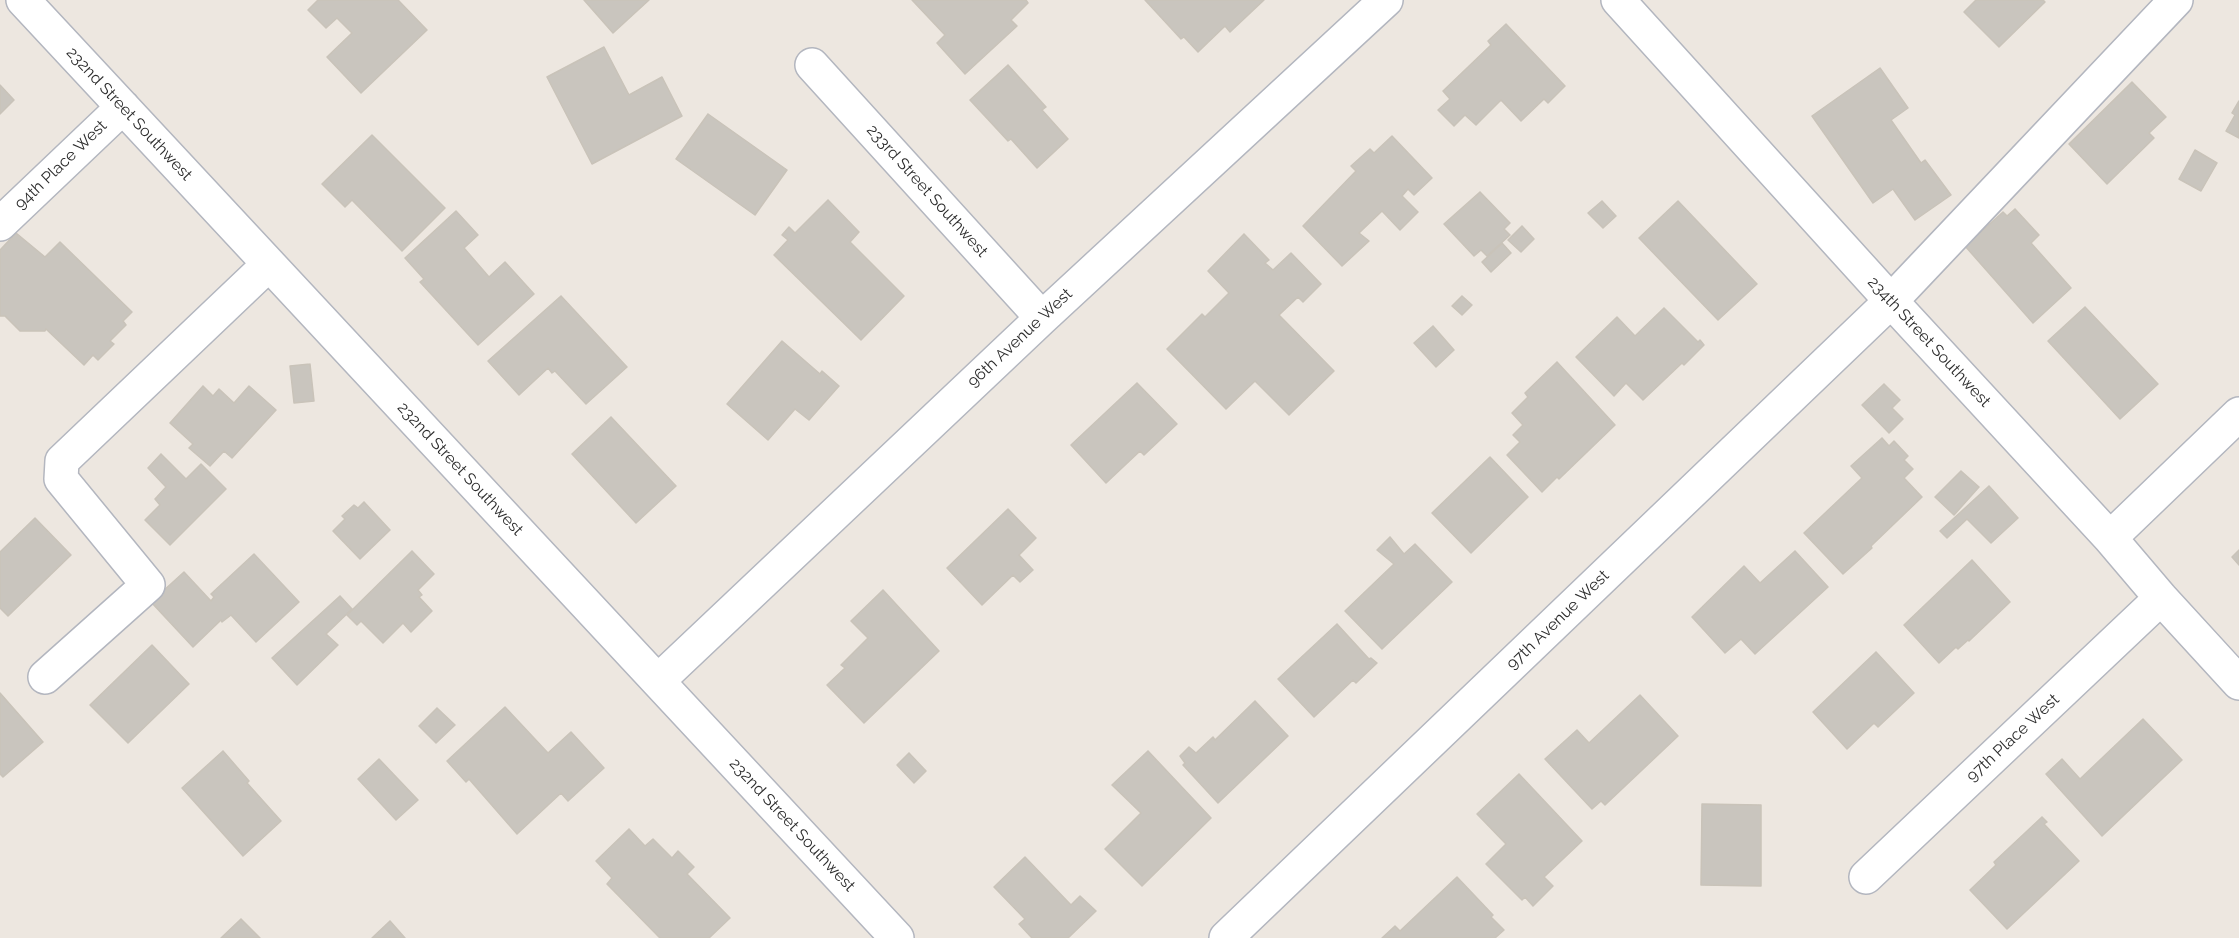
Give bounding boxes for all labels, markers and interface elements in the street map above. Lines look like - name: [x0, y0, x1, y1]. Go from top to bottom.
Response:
- street label: 232nd Street Southwest: [62, 43, 196, 185]
- street label: 94th Place West: [11, 116, 111, 214]
- street label: 233rd Street Southwest: [862, 121, 992, 261]
- street label: 234th Street Southwest: [1864, 273, 1994, 411]
- street label: 96th Avenue West: [964, 285, 1076, 391]
- street label: 232nd Street Southwest: [393, 398, 527, 540]
- street label: 97th Avenue West: [1503, 566, 1613, 674]
- street label: 97th Place West: [1963, 690, 2063, 786]
- street label: 232nd Street Southwest: [725, 754, 859, 896]

